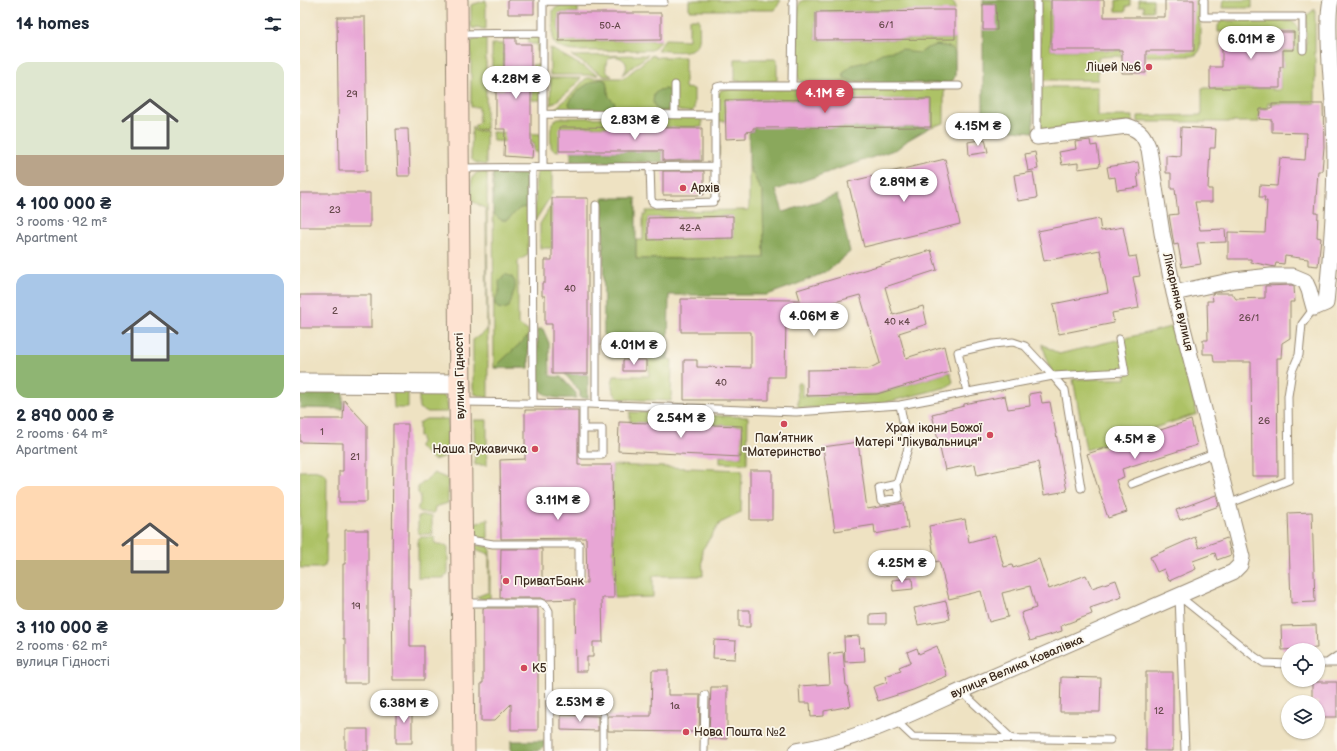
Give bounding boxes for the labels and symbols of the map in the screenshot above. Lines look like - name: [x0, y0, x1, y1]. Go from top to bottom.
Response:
- house number: 6/1: [879, 19, 893, 31]
- house number: 50-А: [599, 20, 622, 32]
- pin: 6.01M ₴: [1214, 26, 1288, 60]
- place label: Ліцей №6: [1085, 60, 1141, 75]
- marker: Ліцей №6: [1144, 62, 1154, 72]
- pin: 4.28M ₴: [479, 66, 553, 100]
- pin: 4.1M ₴: [792, 80, 858, 114]
- house number: 29: [346, 88, 358, 100]
- pin: 2.83M ₴: [598, 107, 672, 141]
- pin: 4.15M ₴: [941, 113, 1015, 147]
- pin: 2.89M ₴: [867, 169, 941, 203]
- place label: Архів: [690, 181, 720, 196]
- marker: Архів: [678, 183, 688, 193]
- house number: 23: [329, 204, 341, 216]
- house number: 42-А: [679, 222, 702, 234]
- street label: Лікарняна вулиця: [1159, 250, 1197, 353]
- house number: 40: [564, 283, 576, 295]
- pin: 4.06M ₴: [777, 303, 851, 337]
- house number: 2: [332, 305, 338, 317]
- house number: 26/1: [1239, 312, 1259, 324]
- house number: 40 к4: [884, 316, 910, 328]
- pin: 4.01M ₴: [597, 332, 671, 366]
- street label: вулиця Гідності: [452, 333, 468, 419]
- house number: 40: [715, 377, 727, 389]
- pin: 2.54M ₴: [644, 405, 718, 439]
- house number: 26: [1258, 415, 1270, 427]
- marker: Пам’ятник "Материнство": [779, 419, 789, 429]
- place label: Храм ікони Божої Матері "Лікувальниця": [855, 421, 983, 450]
- house number: 1: [320, 426, 324, 438]
- pin: 4.5M ₴: [1102, 426, 1168, 460]
- marker: Храм ікони Божої Матері "Лікувальниця": [985, 430, 995, 440]
- place label: Пам’ятник "Материнство": [743, 431, 825, 460]
- place label: Наша Рукавичка: [433, 442, 527, 457]
- marker: Наша Рукавичка: [530, 444, 540, 454]
- house number: 21: [350, 451, 360, 463]
- pin: 3.11M ₴: [521, 487, 595, 521]
- pin: 4.25M ₴: [865, 550, 939, 584]
- place label: ПриватБанк: [514, 574, 585, 589]
- marker: ПриватБанк: [501, 576, 511, 586]
- house number: 19: [351, 600, 361, 612]
- street label: вулиця Велика Ковалівка: [948, 632, 1086, 702]
- place label: К5: [532, 661, 547, 676]
- marker: К5: [519, 663, 529, 673]
- pin: 2.53M ₴: [543, 689, 617, 723]
- pin: 6.38M ₴: [367, 690, 441, 724]
- house number: 1а: [670, 700, 680, 712]
- house number: 12: [1154, 705, 1164, 717]
- place label: Нова Пошта №2: [694, 725, 786, 740]
- marker: Нова Пошта №2: [681, 727, 691, 737]

